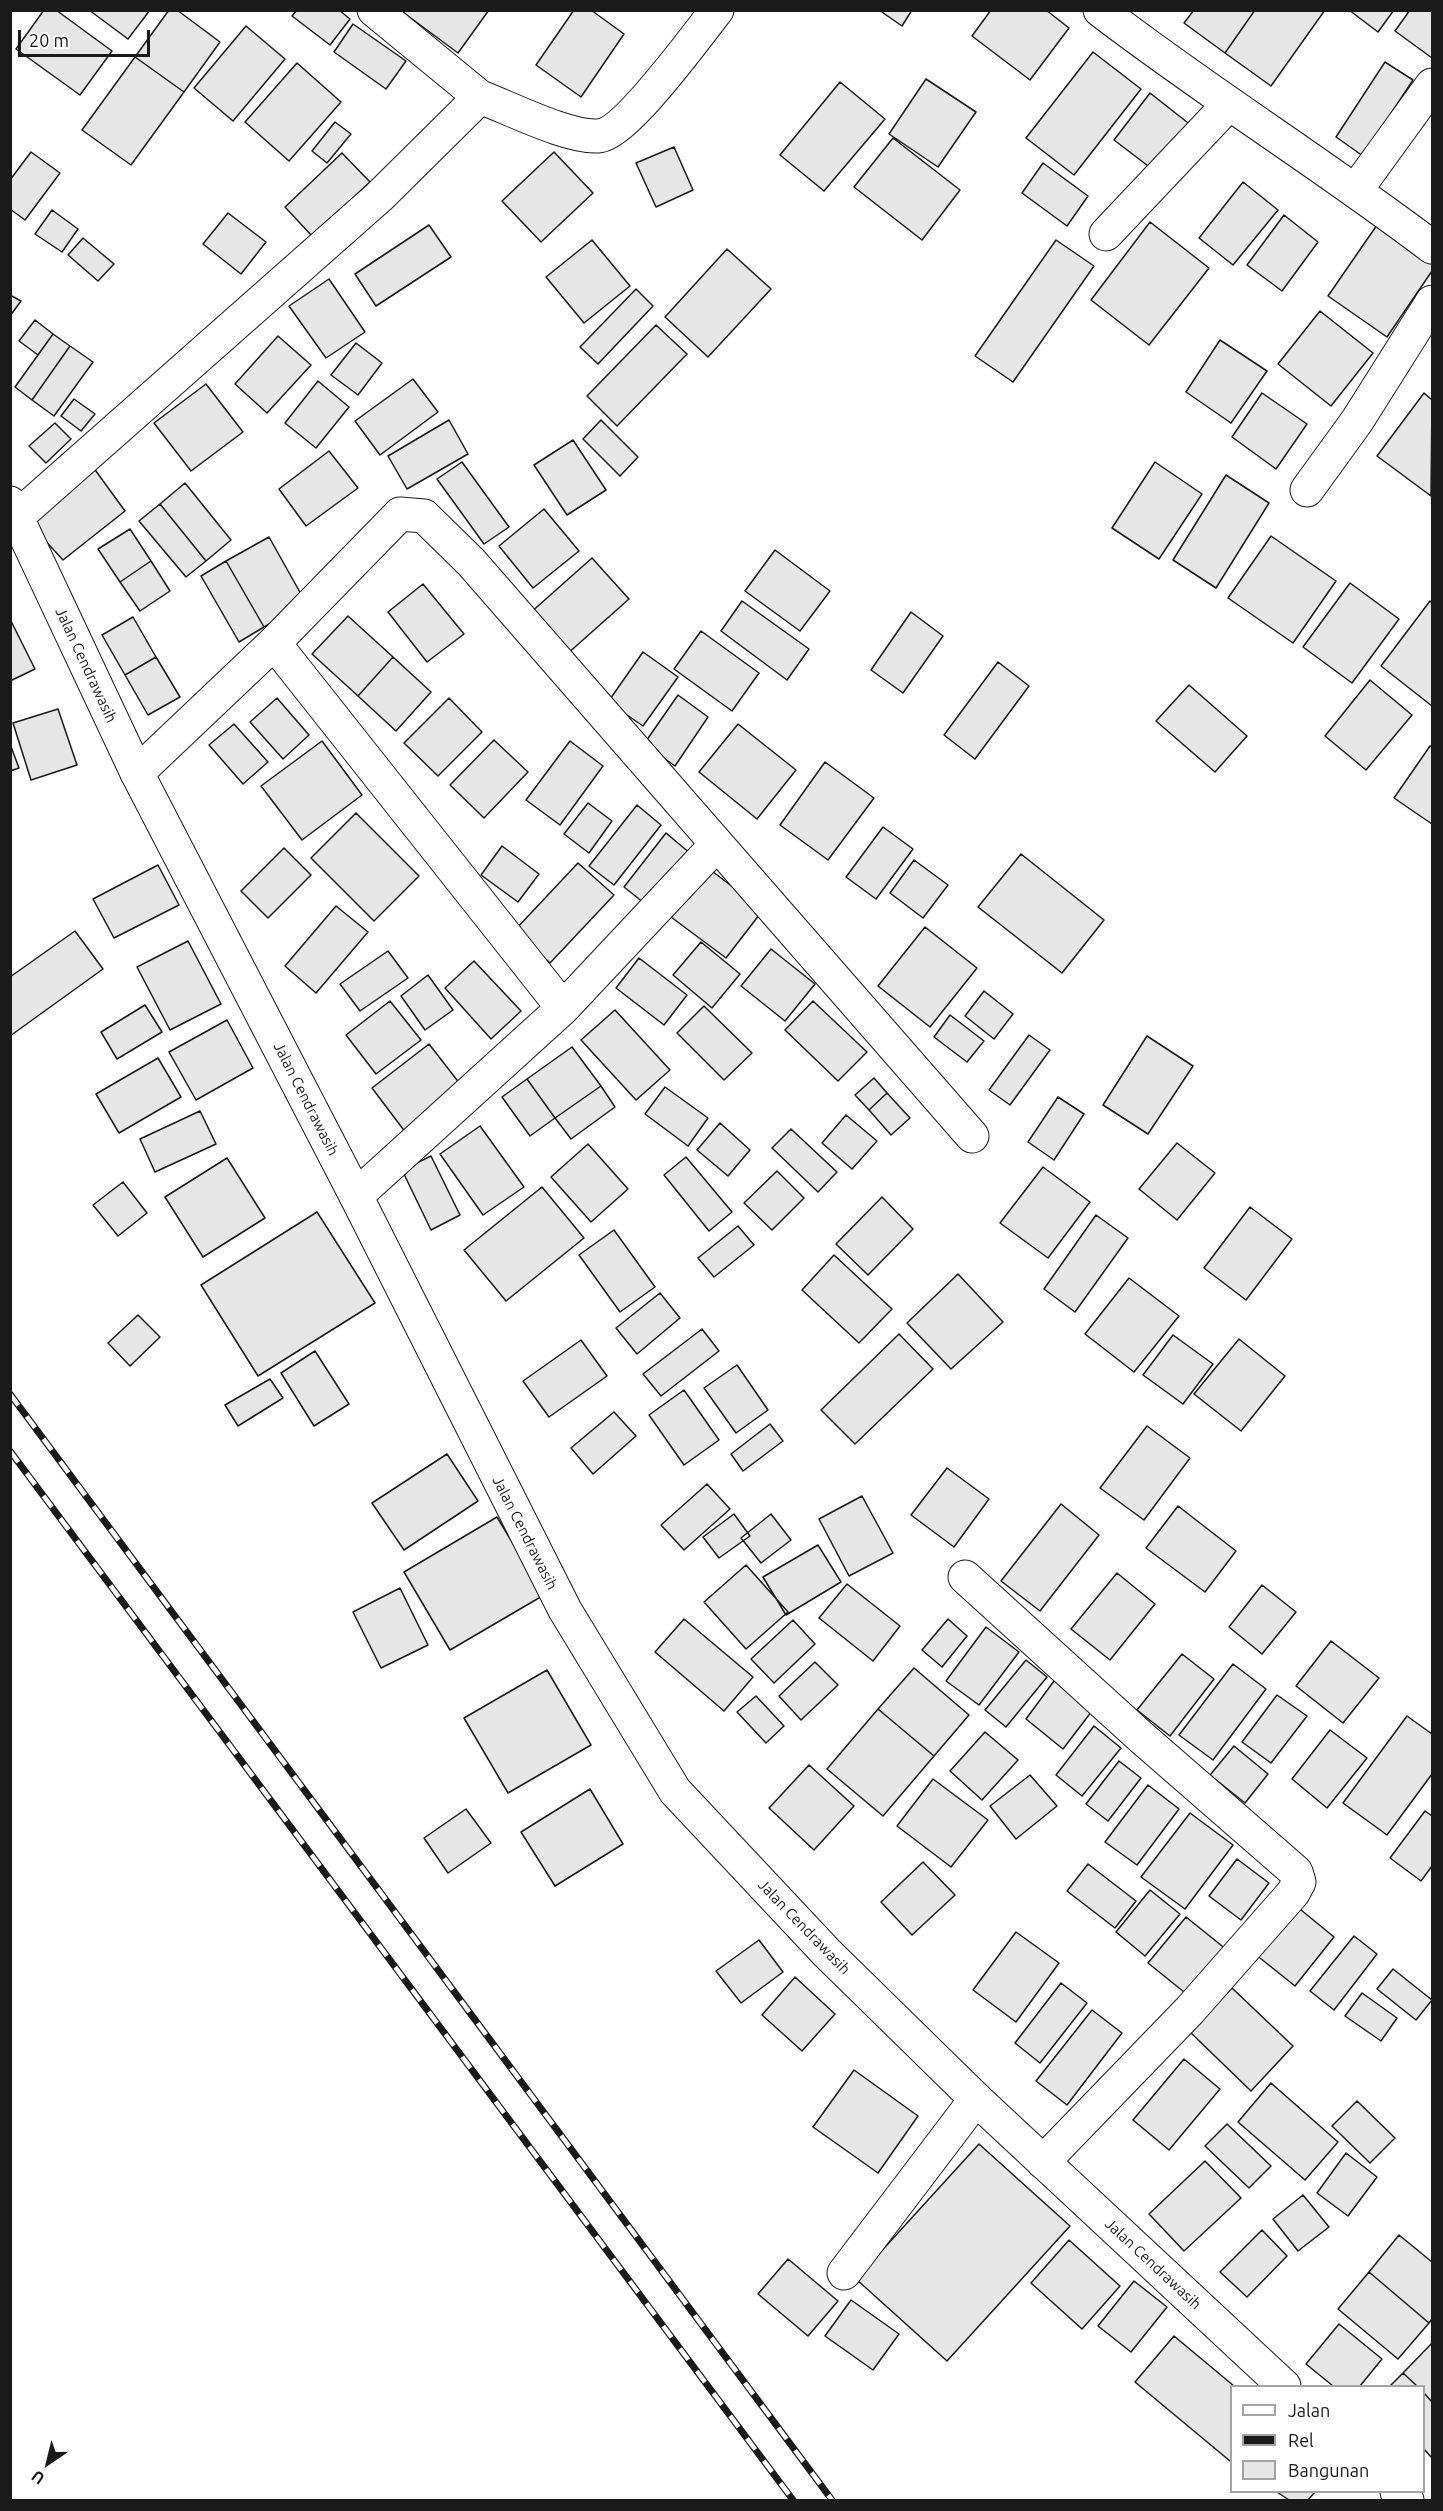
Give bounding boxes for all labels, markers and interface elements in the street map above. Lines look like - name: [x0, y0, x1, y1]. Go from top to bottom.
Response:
- scale bar: [21, 18, 153, 56]
- text: 20 m: [29, 30, 69, 50]
- street label: Jalan Cendrawasih: [51, 605, 121, 725]
- street label: Jalan Cendrawasih: [270, 1039, 342, 1159]
- street label: Jalan Cendrawasih: [489, 1473, 561, 1593]
- street label: Jalan Cendrawasih: [754, 1876, 854, 1978]
- street label: Jalan Cendrawasih: [1101, 2215, 1205, 2313]
- legend: [1230, 2385, 1425, 2493]
- text: Jalan: [1288, 2400, 1330, 2420]
- text: Rel: [1288, 2430, 1314, 2450]
- north arrow: [18, 2433, 78, 2493]
- text: Bangunan: [1288, 2460, 1369, 2480]
- text: U: [28, 2467, 47, 2488]

